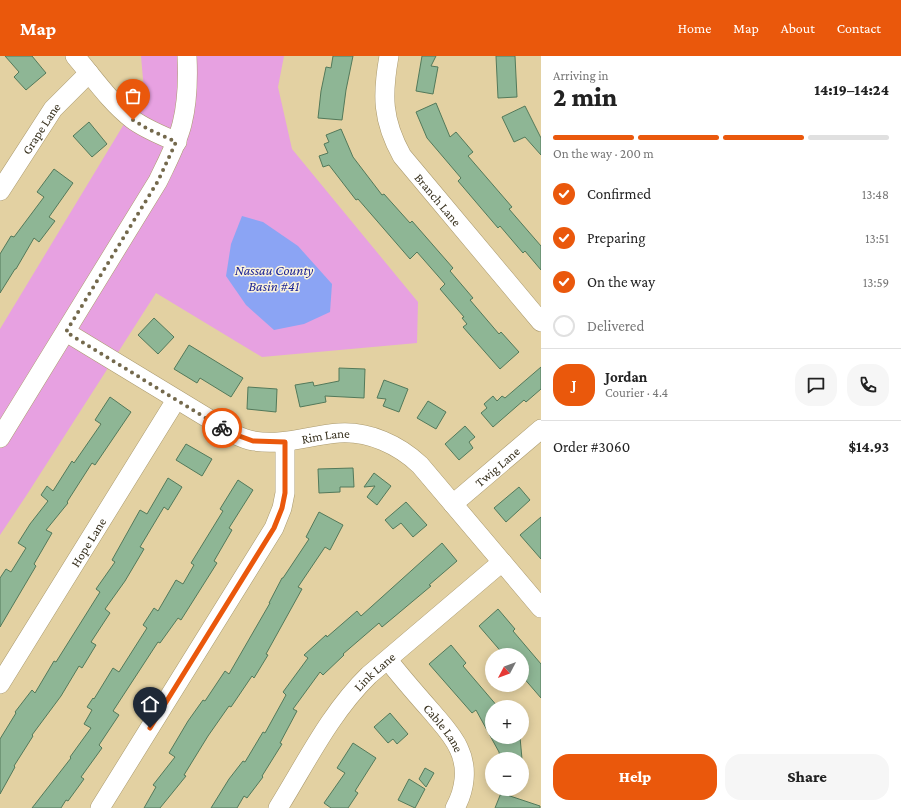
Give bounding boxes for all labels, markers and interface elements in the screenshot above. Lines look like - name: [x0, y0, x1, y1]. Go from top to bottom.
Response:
- text: Map: [20, 18, 56, 39]
- text: Home: [678, 20, 711, 36]
- text: Map: [733, 20, 759, 36]
- text: About: [781, 20, 815, 36]
- text: Contact: [837, 20, 881, 36]
- text: Arriving in: [553, 68, 609, 83]
- pin: [116, 79, 150, 120]
- text: 14:19–14:24: [814, 82, 889, 98]
- text: 2 min: [553, 83, 617, 112]
- icon: bag: [122, 85, 144, 107]
- street label: Grape Lane: [19, 99, 64, 157]
- text: On the way · 200 m: [553, 146, 654, 161]
- street label: Branch Lane: [412, 170, 465, 229]
- icon: check: [553, 183, 575, 205]
- text: Confirmed: [587, 186, 651, 202]
- text: 13:48: [862, 187, 889, 202]
- icon: check: [553, 227, 575, 249]
- text: Preparing: [587, 230, 646, 246]
- text: 13:51: [865, 231, 889, 246]
- water label: Nassau County Basin #41: [235, 262, 314, 294]
- icon: check: [553, 271, 575, 293]
- text: On the way: [587, 274, 655, 290]
- text: 13:59: [863, 275, 889, 290]
- text: Delivered: [587, 318, 644, 334]
- button: chat: [795, 364, 837, 406]
- button: phone: [847, 364, 889, 406]
- text: Jordan: [605, 369, 647, 385]
- text: J: [571, 377, 577, 393]
- text: Courier · 4.4: [605, 385, 668, 400]
- courier: [202, 408, 242, 448]
- icon: bike: [211, 417, 233, 439]
- street label: Rim Lane: [300, 426, 350, 447]
- text: Order #3060: [553, 439, 630, 455]
- text: $14.93: [848, 439, 889, 455]
- street label: Twig Lane: [472, 443, 523, 490]
- street label: Hope Lane: [67, 515, 109, 570]
- north arrow: [485, 648, 529, 692]
- map controls: [485, 648, 529, 796]
- street label: Link Lane: [351, 649, 399, 694]
- pin: [133, 687, 167, 728]
- icon: home: [139, 693, 161, 715]
- button: +: [485, 700, 529, 744]
- street label: Cable Lane: [420, 701, 467, 755]
- button: −: [485, 752, 529, 796]
- button: Help: [553, 754, 717, 800]
- button: Share: [725, 754, 889, 800]

